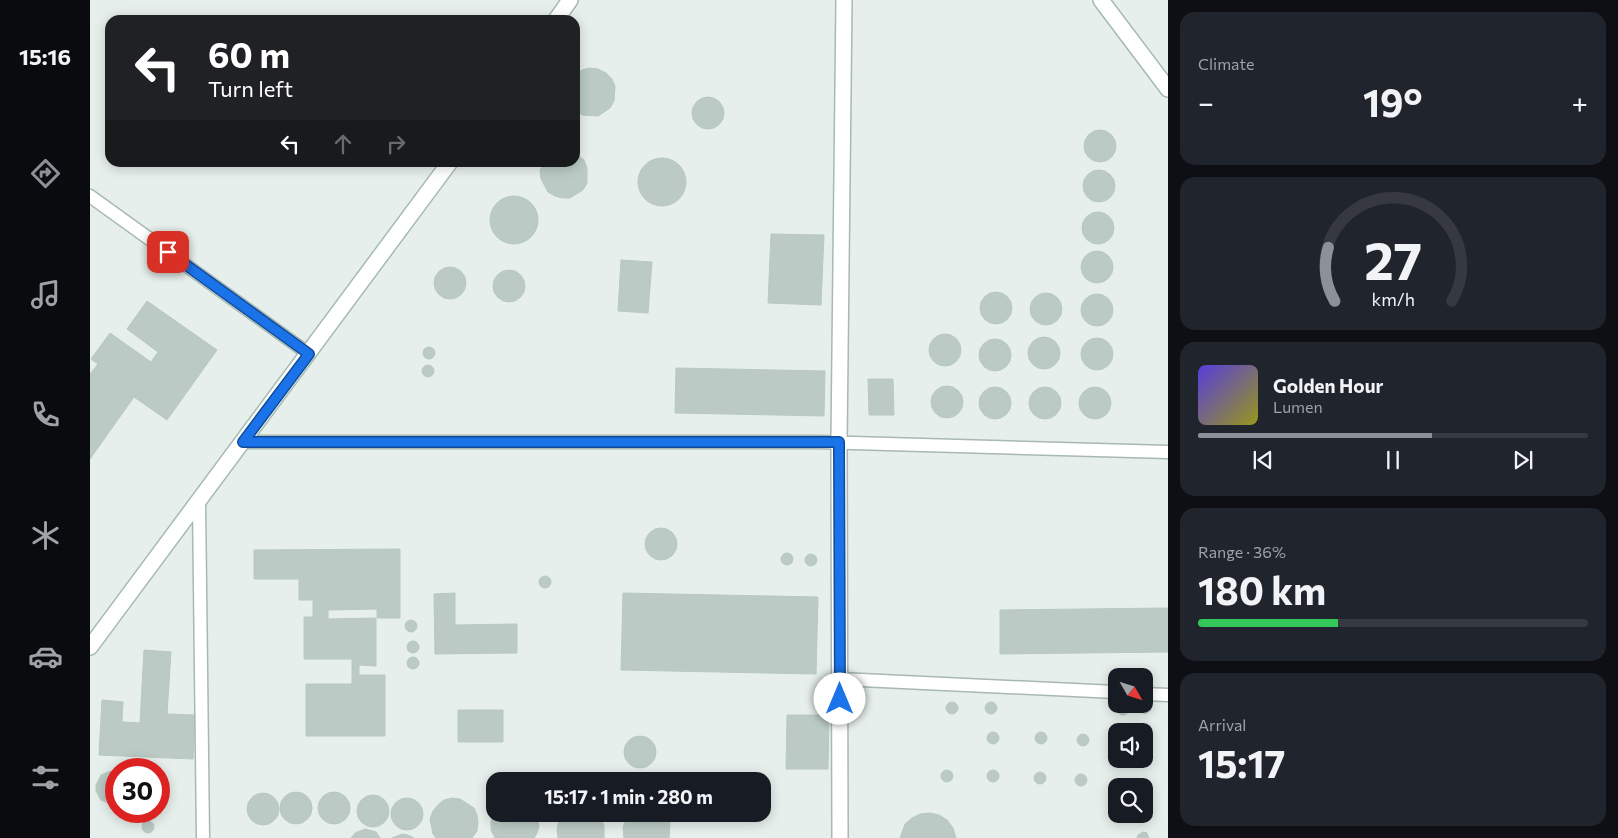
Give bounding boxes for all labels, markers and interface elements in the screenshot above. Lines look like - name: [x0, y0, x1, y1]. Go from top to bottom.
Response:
- text: 60 m: [208, 32, 290, 75]
- icon: left: [125, 35, 190, 100]
- text: 15:16: [19, 43, 71, 70]
- text: Climate: [1198, 54, 1254, 73]
- text: Turn left: [208, 75, 293, 102]
- text: 19°: [1363, 78, 1423, 125]
- text: −: [1198, 85, 1214, 119]
- text: +: [1572, 85, 1588, 119]
- icon: left: [276, 130, 304, 158]
- icon: ahead: [329, 130, 357, 158]
- icon: right: [382, 130, 410, 158]
- icon: directions: [28, 156, 63, 191]
- text: 27: [1364, 227, 1422, 291]
- pin: [147, 231, 189, 273]
- icon: arrive: [154, 238, 182, 266]
- icon: music: [28, 277, 63, 312]
- text: km/h: [1371, 288, 1415, 310]
- text: Golden Hour: [1273, 374, 1383, 397]
- icon: phone: [28, 397, 63, 432]
- text: Lumen: [1273, 397, 1323, 416]
- icon: previous: [1249, 446, 1277, 474]
- icon: pause: [1379, 446, 1407, 474]
- icon: next: [1509, 446, 1537, 474]
- icon: climate: [28, 518, 63, 553]
- text: Range · 36%: [1198, 542, 1286, 561]
- text: 180 km: [1198, 566, 1326, 613]
- icon: car: [28, 639, 63, 674]
- north arrow: [1108, 668, 1152, 712]
- map controls: [1108, 668, 1153, 823]
- position arrow: [813, 672, 865, 724]
- text: Arrival: [1198, 715, 1246, 734]
- button: sound: [1108, 723, 1153, 768]
- text: 15:17: [1198, 739, 1285, 786]
- speed limit sign: 30: [105, 758, 170, 823]
- icon: filters: [28, 760, 63, 795]
- button: search: [1108, 778, 1153, 823]
- text: 15:17 · 1 min · 280 m: [544, 785, 713, 808]

